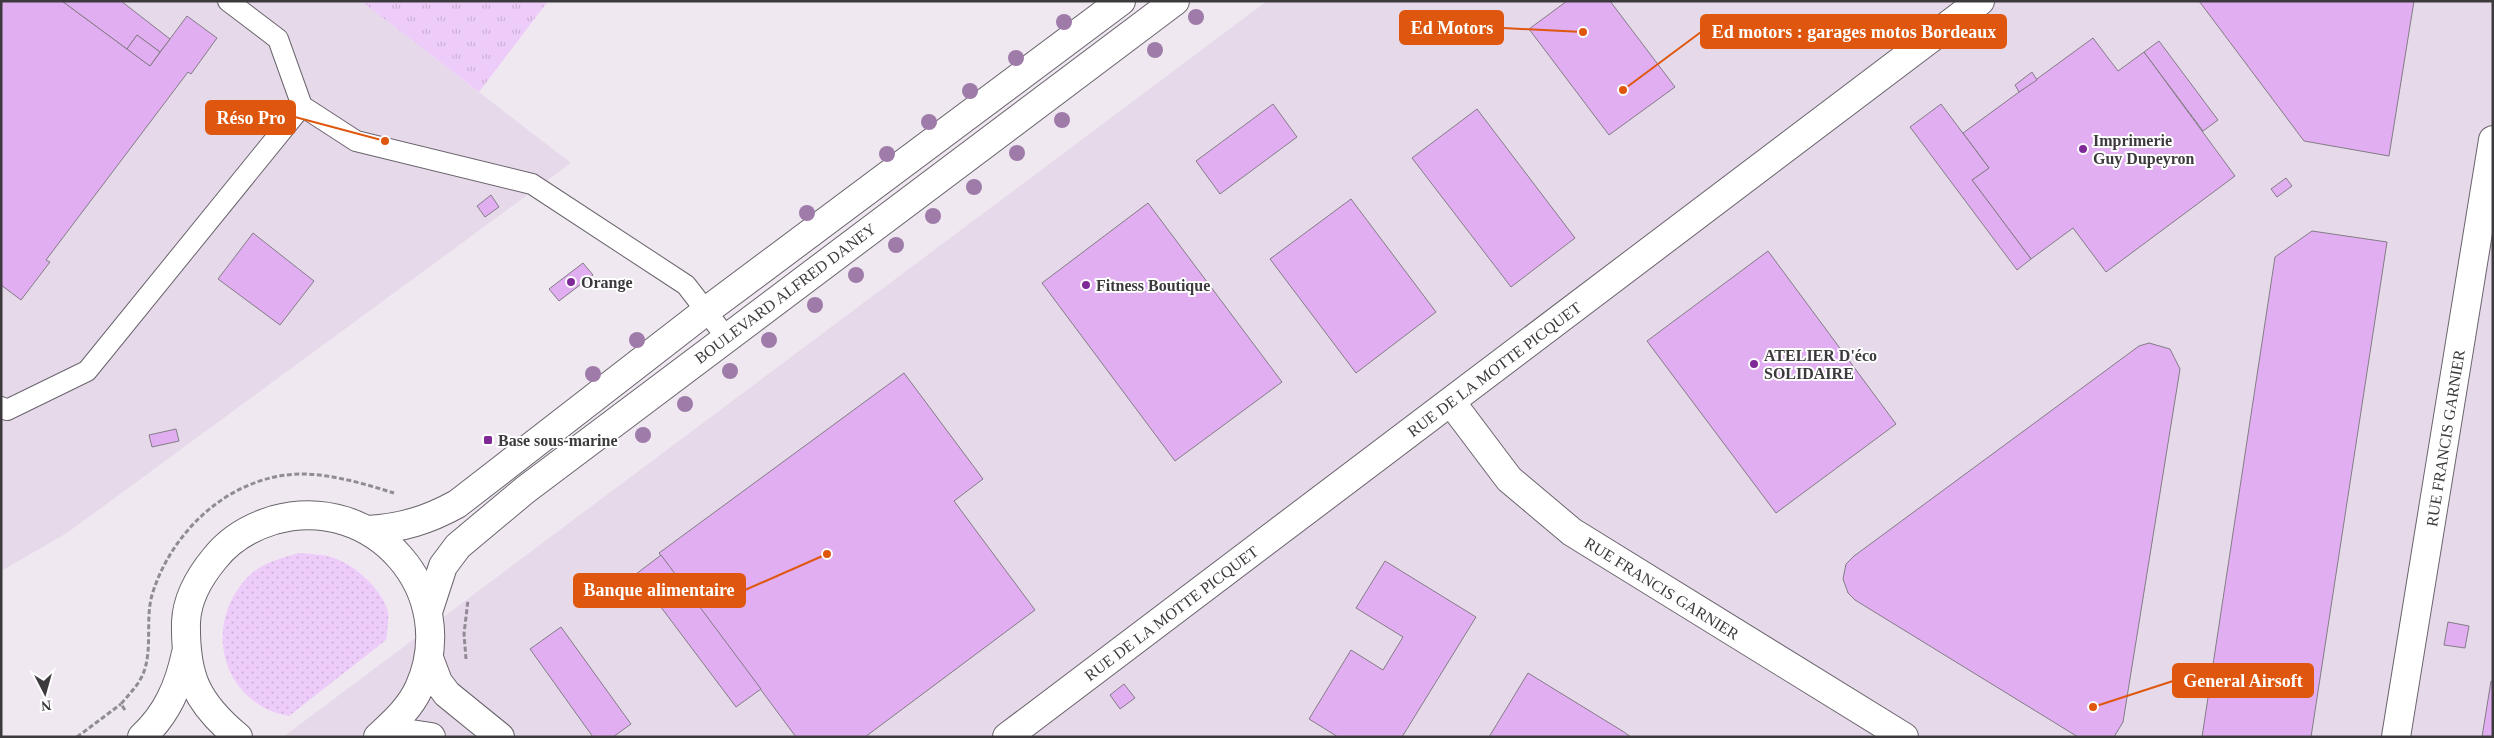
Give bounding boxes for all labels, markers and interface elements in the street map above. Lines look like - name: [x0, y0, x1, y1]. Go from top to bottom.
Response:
- callout: Ed Motors: [1400, 11, 1503, 44]
- callout: Ed motors : garages motos Bordeaux: [1701, 15, 2006, 48]
- text: Ed Motors: [1411, 18, 1493, 38]
- text: Ed motors : garages motos Bordeaux: [1712, 22, 1996, 42]
- callout: Réso Pro: [206, 101, 295, 134]
- text: Réso Pro: [216, 108, 286, 128]
- place label: Imprimerie Guy Dupeyron: [2093, 132, 2195, 168]
- marker: Imprimerie Guy Dupeyron: [2077, 143, 2089, 155]
- street label: BOULEVARD ALFRED DANEY: [692, 220, 879, 367]
- place label: Orange: [581, 274, 633, 292]
- marker: Orange: [565, 276, 577, 288]
- place label: Fitness Boutique: [1096, 277, 1210, 295]
- marker: Fitness Boutique: [1080, 279, 1092, 291]
- street label: RUE DE LA MOTTE PICQUET: [1404, 299, 1584, 440]
- place label: ATELIER D'éco SOLIDAIRE: [1764, 347, 1877, 382]
- street label: RUE FRANCIS GARNIER: [2423, 348, 2468, 528]
- marker: ATELIER D'éco SOLIDAIRE: [1748, 358, 1760, 370]
- place label: Base sous-marine: [498, 432, 618, 449]
- marker: Base sous-marine: [482, 434, 494, 446]
- street label: RUE FRANCIS GARNIER: [1581, 534, 1742, 643]
- street label: RUE DE LA MOTTE PICQUET: [1081, 543, 1261, 684]
- callout: Banque alimentaire: [574, 574, 745, 607]
- text: Banque alimentaire: [583, 580, 735, 600]
- callout: General Airsoft: [2173, 664, 2313, 697]
- north arrow: [20, 668, 70, 718]
- text: General Airsoft: [2183, 671, 2303, 691]
- text: N: [40, 697, 52, 713]

